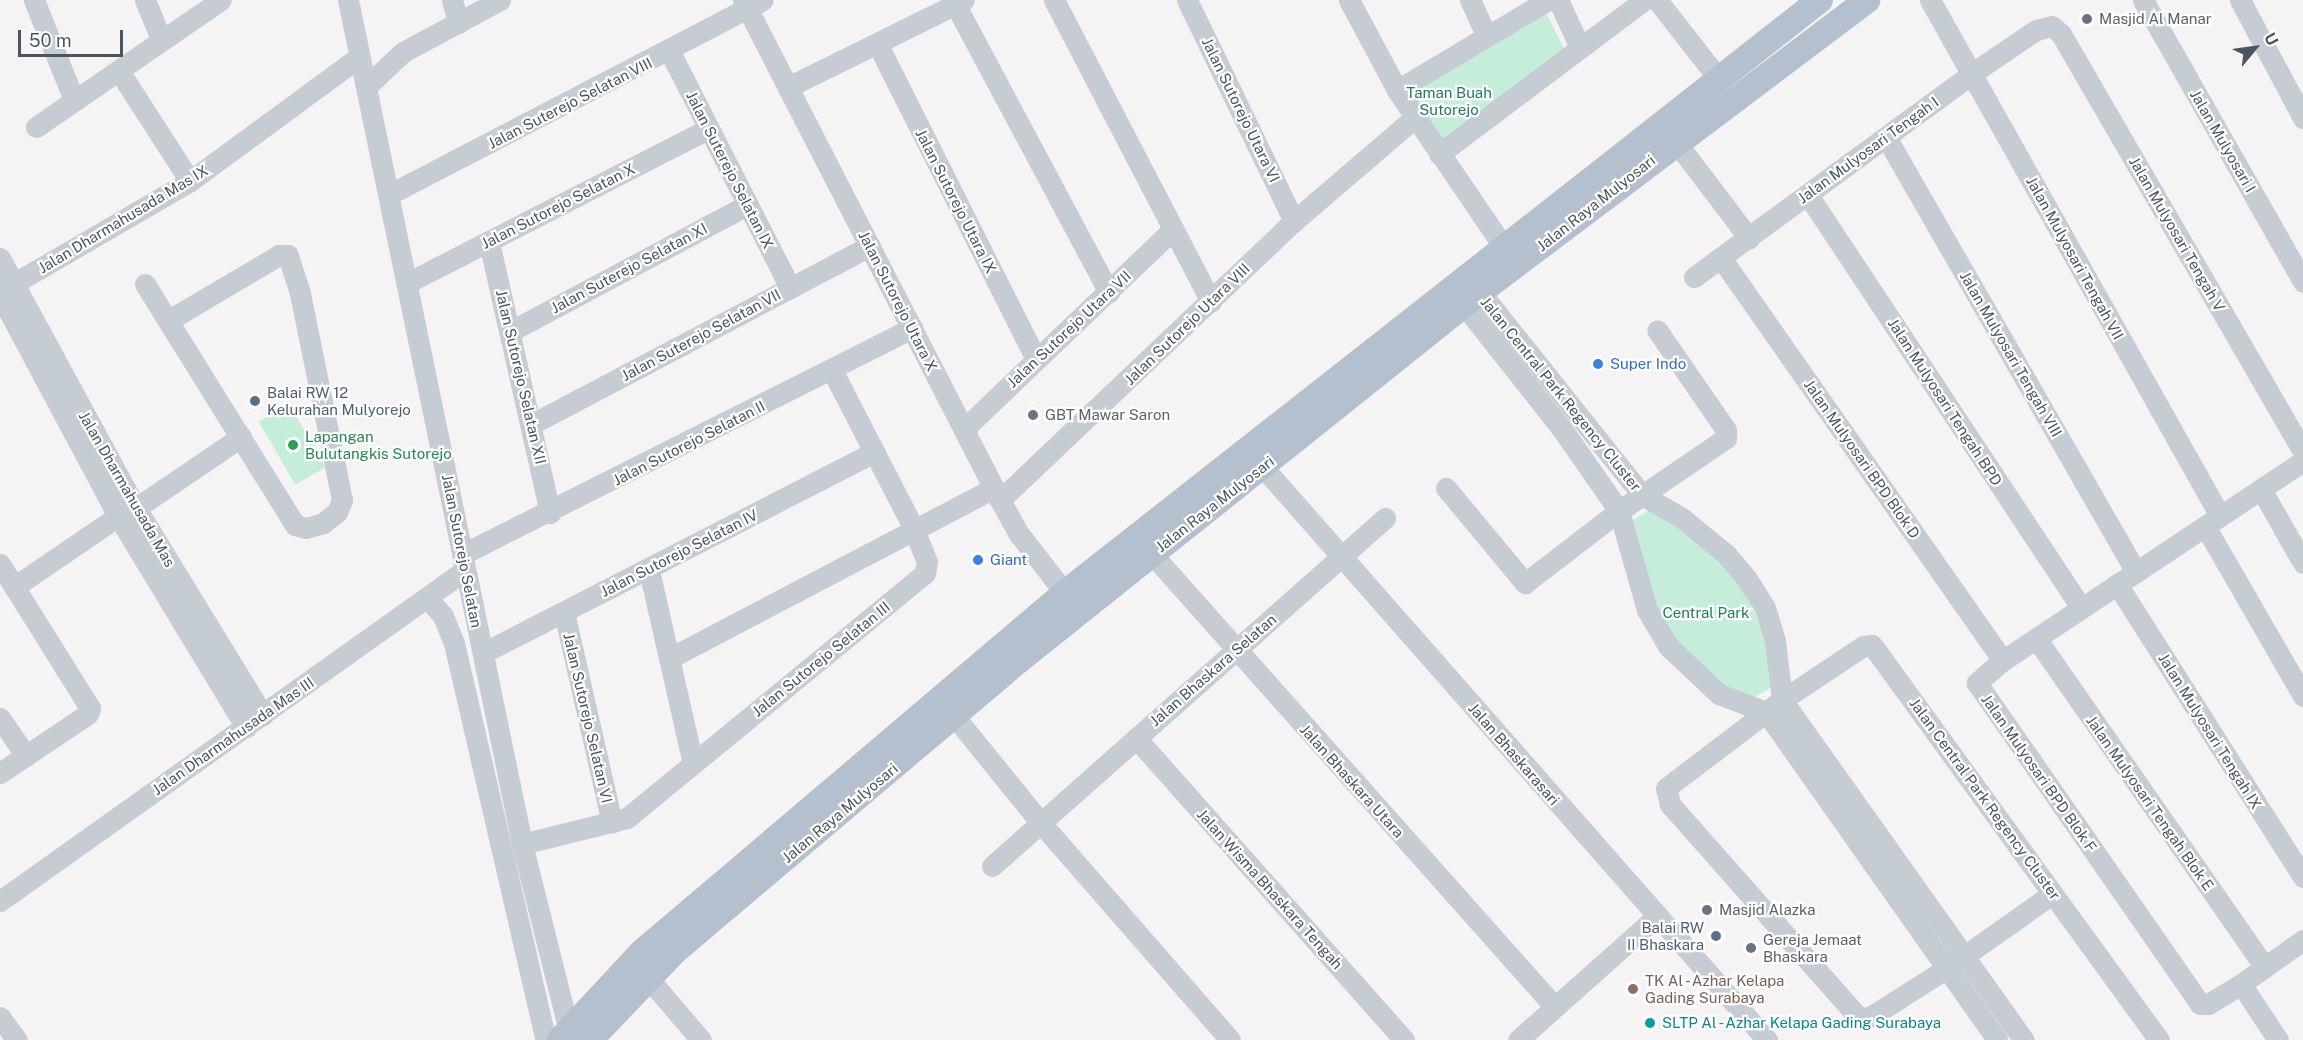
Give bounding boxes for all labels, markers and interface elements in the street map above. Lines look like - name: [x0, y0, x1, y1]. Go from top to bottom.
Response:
- place label: Masjid Al Manar: [2099, 10, 2212, 28]
- marker: Masjid Al Manar: [2080, 12, 2094, 26]
- scale bar: [21, 18, 126, 56]
- north arrow: [2225, 18, 2285, 78]
- text: U: [2260, 29, 2282, 49]
- text: 50 m: [29, 30, 72, 51]
- street label: Jalan Sutorejo Utara VI: [1198, 35, 1284, 185]
- street label: Jalan Suterejo Selatan VIII: [485, 54, 655, 152]
- park label: Taman Buah Sutorejo: [1406, 83, 1492, 118]
- street label: Jalan Mulyosari I: [2186, 87, 2260, 195]
- street label: Jalan Suterejo Selatan IX: [682, 88, 778, 252]
- street label: Jalan Mulyosari Tengah I: [1794, 93, 1942, 207]
- street label: Jalan Sutorejo Utara IX: [912, 126, 1000, 276]
- street label: Jalan Raya Mulyosari: [1533, 151, 1659, 255]
- street label: Jalan Mulyosari Tengah V: [2125, 153, 2229, 315]
- street label: Jalan Sutorejo Selatan X: [478, 159, 638, 253]
- street label: Jalan Dharmahusada Mas IX: [35, 161, 211, 277]
- street label: Jalan Mulyosari Tengah VII: [2022, 173, 2128, 343]
- street label: Jalan Suterejo Selatan XI: [548, 219, 710, 317]
- street label: Jalan Sutorejo Utara X: [855, 228, 941, 374]
- street label: Jalan Sutorejo Utara VIII: [1121, 259, 1253, 389]
- street label: Jalan Sutorejo Utara VII: [1003, 267, 1135, 391]
- street label: Jalan Mulyosari Tengah VIII: [1956, 268, 2066, 440]
- street label: Jalan Suterejo Selatan VII: [618, 285, 784, 385]
- street label: Jalan Sutorejo Selatan XII: [492, 288, 550, 466]
- street label: Jalan Central Park Regency Cluster: [1477, 293, 1645, 495]
- street label: Jalan Mulyosari Tengah BPD: [1884, 315, 2006, 489]
- place label: Super Indo: [1610, 355, 1686, 373]
- marker: Super Indo: [1591, 357, 1605, 371]
- street label: Jalan Mulyosari BPD Blok D: [1800, 376, 1924, 542]
- place label: Balai RW 12 Kelurahan Mulyorejo: [267, 383, 411, 418]
- marker: Balai RW 12 Kelurahan Mulyorejo: [248, 394, 262, 408]
- street label: Jalan Sutorejo Selatan II: [610, 397, 768, 489]
- place label: GBT Mawar Saron: [1045, 406, 1170, 424]
- street label: Jalan Dharmahusada Mas: [75, 408, 179, 570]
- marker: GBT Mawar Saron: [1026, 408, 1040, 422]
- place label: Lapangan Bulutangkis Sutorejo: [305, 427, 452, 462]
- marker: Lapangan Bulutangkis Sutorejo: [286, 438, 300, 452]
- street label: Jalan Raya Mulyosari: [1152, 452, 1278, 556]
- street label: Jalan Sutorejo Selatan: [438, 473, 486, 629]
- street label: Jalan Sutorejo Selatan IV: [597, 505, 761, 601]
- place label: Giant: [990, 551, 1027, 569]
- marker: Giant: [971, 553, 985, 567]
- street label: Jalan Sutorejo Selatan III: [748, 598, 894, 720]
- park label: Central Park: [1662, 604, 1750, 622]
- street label: Jalan Bhaskara Selatan: [1146, 610, 1280, 730]
- street label: Jalan Sutorejo Selatan VI: [560, 631, 616, 805]
- street label: Jalan Mulyosari Tengah IX: [2155, 650, 2265, 812]
- street label: Jalan Dharmahusada Mas III: [149, 673, 317, 799]
- street label: Jalan Mulyosari BPD Blok F: [1978, 691, 2100, 855]
- street label: Jalan Central Park Regency Cluster: [1906, 695, 2064, 903]
- street label: Jalan Bhaskarasari: [1465, 699, 1563, 809]
- street label: Jalan Mulyosari Tengah Blok E: [2082, 712, 2218, 894]
- street label: Jalan Bhaskara Utara: [1296, 721, 1408, 841]
- street label: Jalan Raya Mulyosari: [779, 759, 901, 867]
- street label: Jalan Wisma Bhaskara Tengah: [1193, 805, 1347, 973]
- place label: Masjid Alazka: [1719, 901, 1815, 919]
- marker: Masjid Alazka: [1700, 903, 1714, 917]
- place label: Balai RW II Bhaskara: [1627, 918, 1704, 953]
- marker: Balai RW II Bhaskara: [1709, 929, 1723, 943]
- place label: Gereja Jemaat Bhaskara: [1763, 930, 1862, 965]
- marker: Gereja Jemaat Bhaskara: [1744, 941, 1758, 955]
- place label: TK Al - Azhar Kelapa Gading Surabaya: [1645, 971, 1788, 1006]
- marker: TK Al - Azhar Kelapa Gading Surabaya: [1626, 982, 1640, 996]
- place label: SLTP Al - Azhar Kelapa Gading Surabaya: [1662, 1014, 1945, 1032]
- marker: SLTP Al - Azhar Kelapa Gading Surabaya: [1643, 1016, 1657, 1030]

